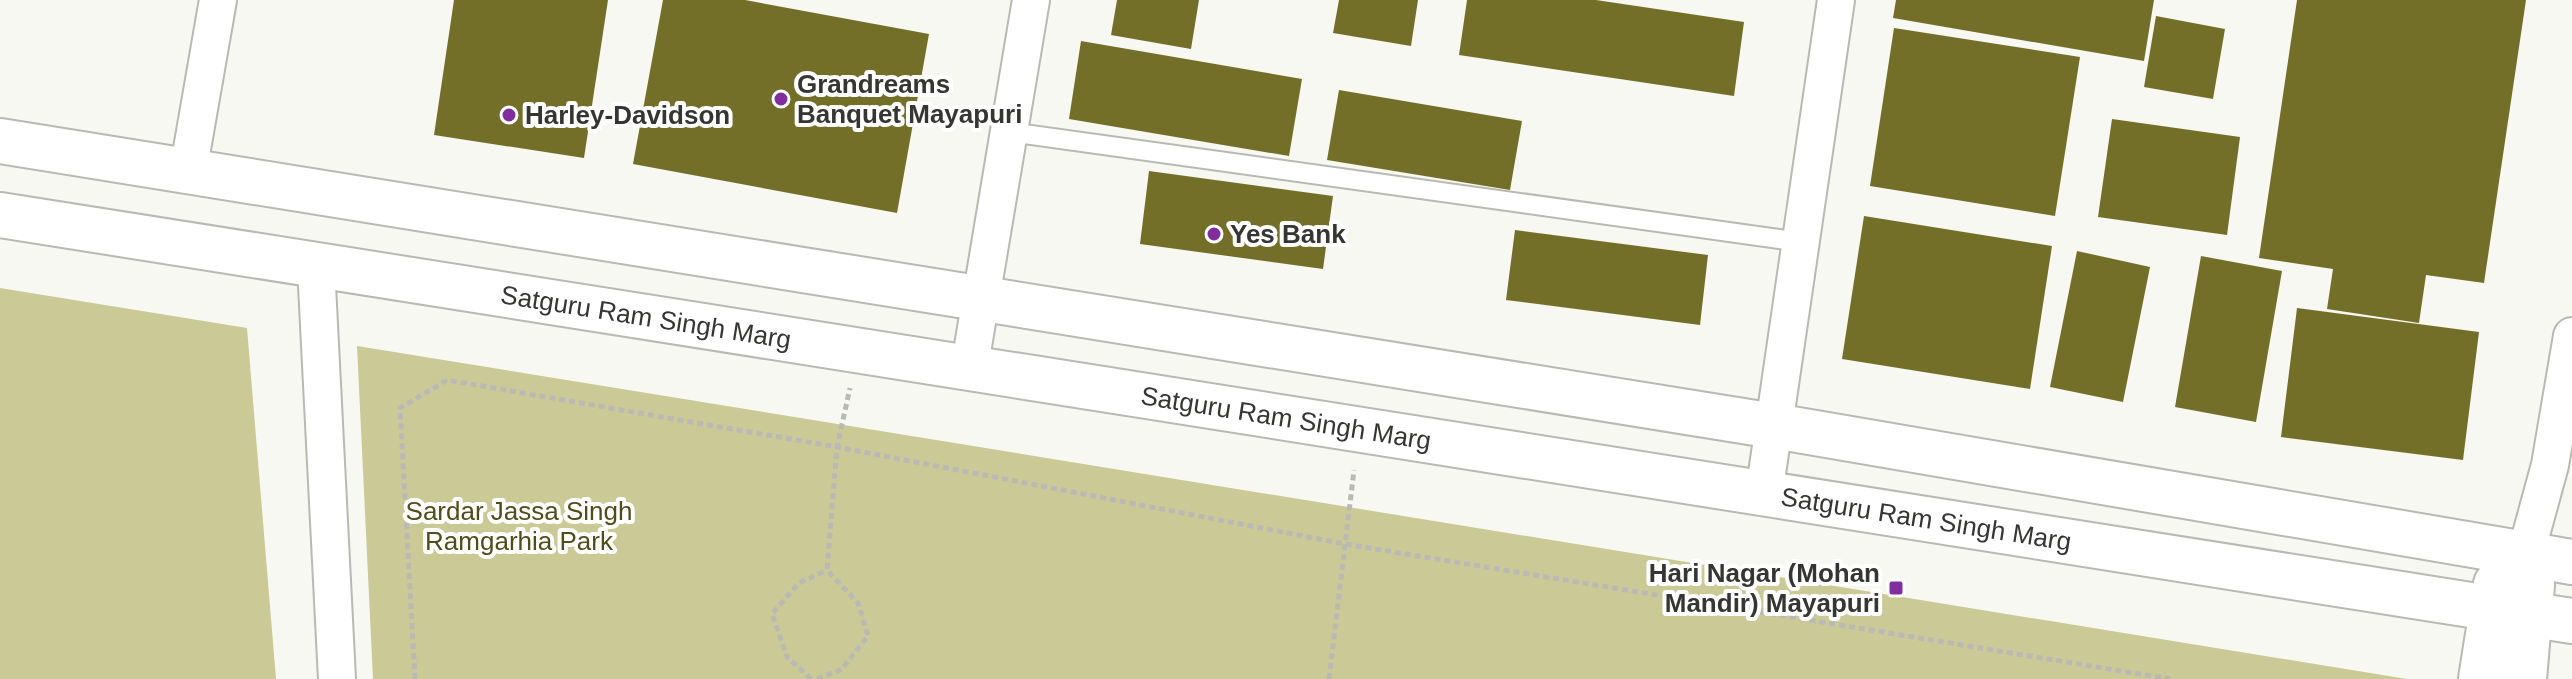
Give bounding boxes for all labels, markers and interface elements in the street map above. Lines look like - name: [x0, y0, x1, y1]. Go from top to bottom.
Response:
- place label: Grandreams Banquet Mayapuri: [797, 69, 1022, 129]
- marker: Grandreams Banquet Mayapuri: [772, 90, 790, 108]
- place label: Harley-Davidson: [525, 100, 730, 130]
- marker: Harley-Davidson: [500, 106, 518, 124]
- place label: Yes Bank: [1230, 219, 1346, 249]
- marker: Yes Bank: [1205, 225, 1223, 243]
- street label: Satguru Ram Singh Marg: [499, 279, 793, 355]
- street label: Satguru Ram Singh Marg: [1139, 380, 1433, 456]
- street label: Satguru Ram Singh Marg: [1779, 481, 2073, 557]
- park label: Sardar Jassa Singh Ramgarhia Park: [406, 496, 632, 556]
- place label: Hari Nagar (Mohan Mandir) Mayapuri: [1649, 558, 1880, 618]
- marker: Hari Nagar (Mohan Mandir) Mayapuri: [1887, 579, 1905, 597]

